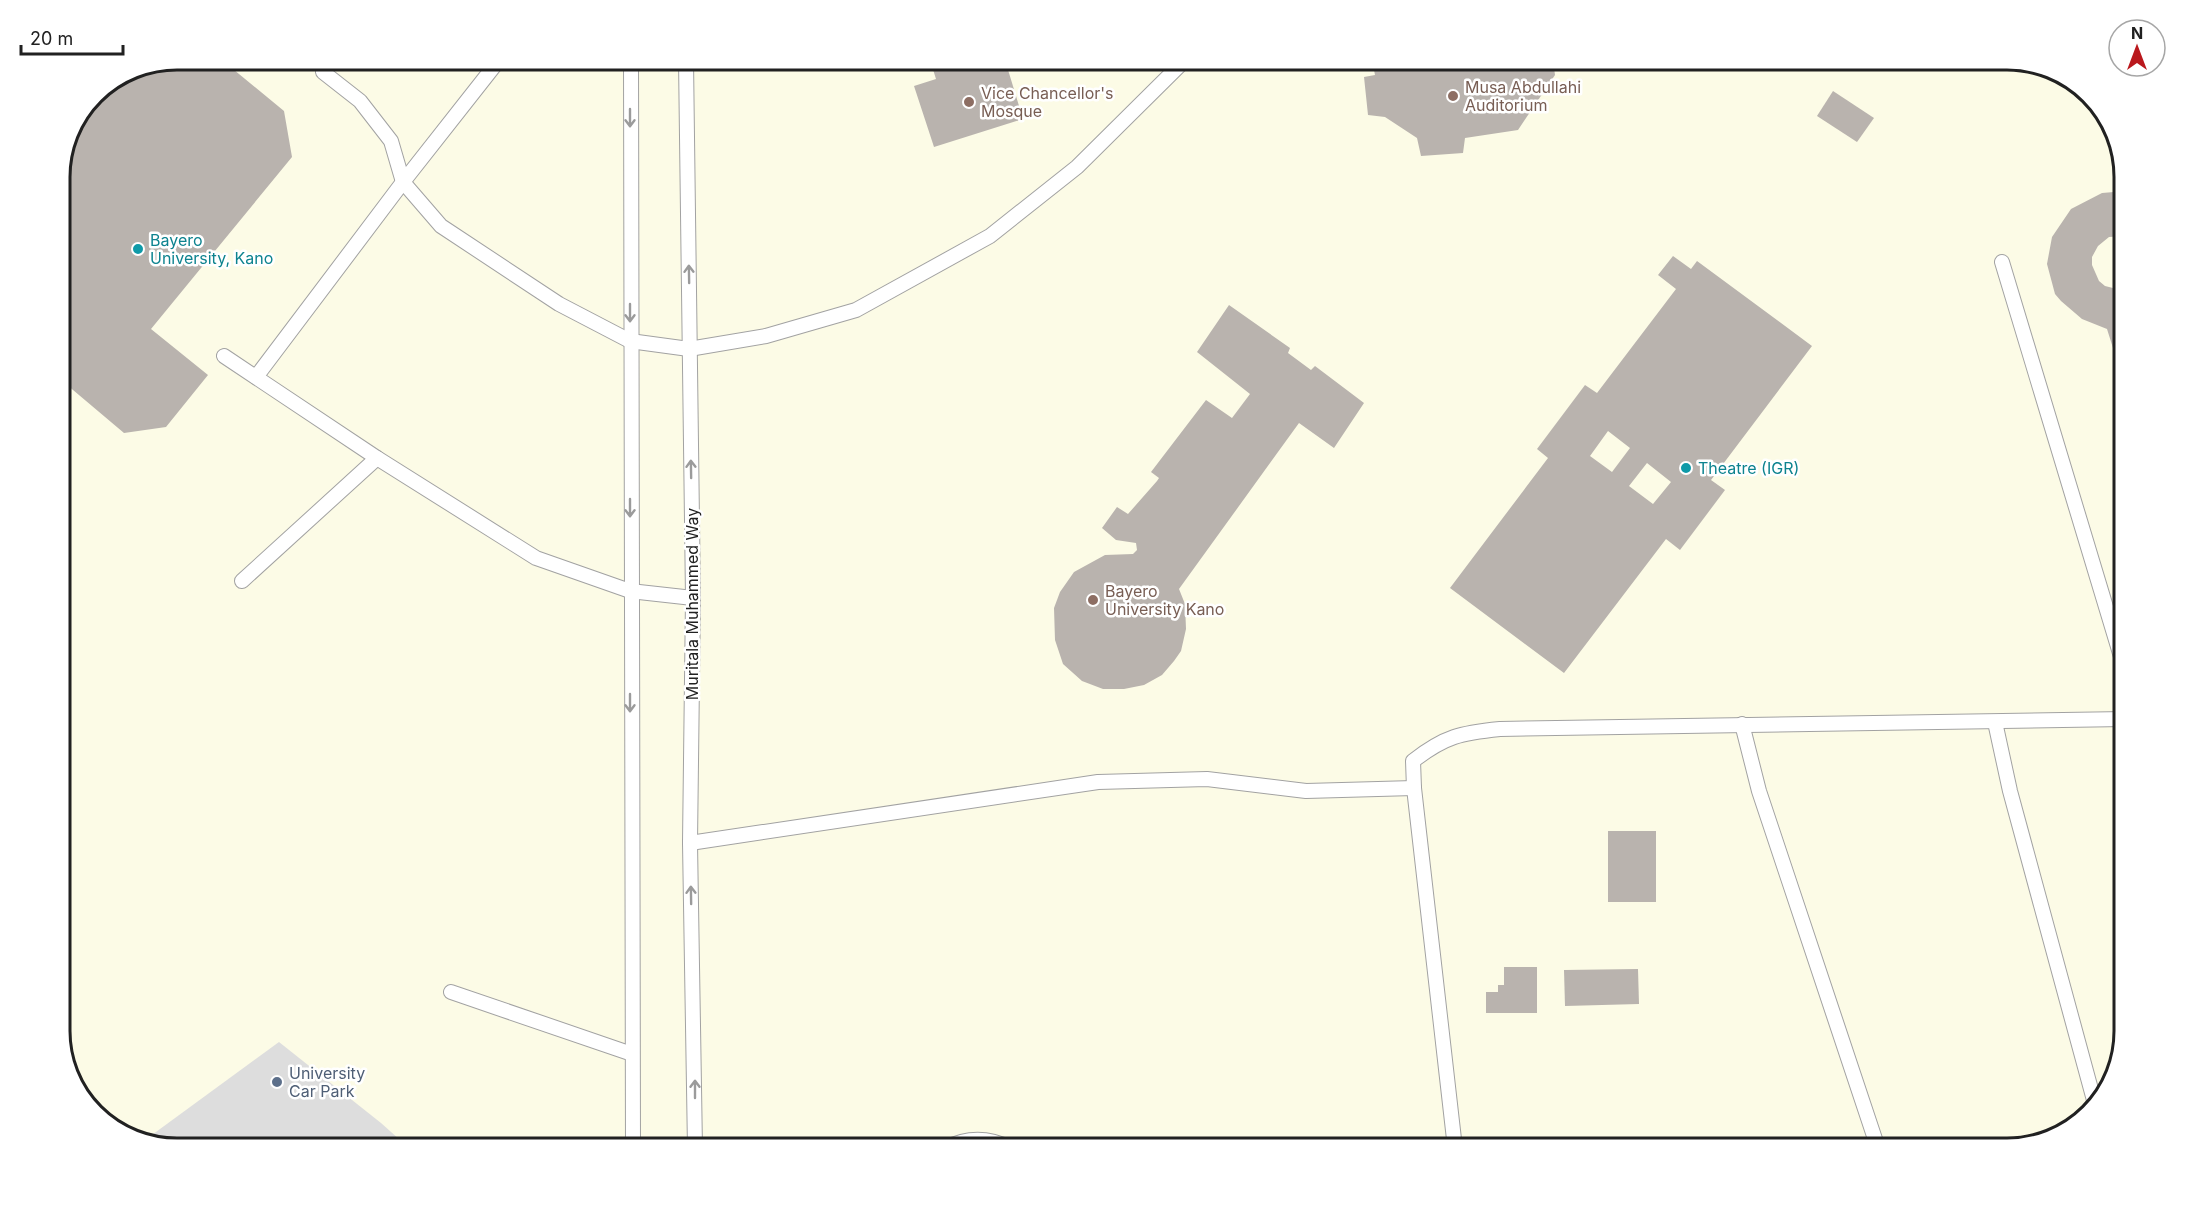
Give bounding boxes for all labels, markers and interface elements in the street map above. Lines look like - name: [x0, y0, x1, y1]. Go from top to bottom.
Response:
- scale bar: [21, 18, 123, 56]
- north arrow: [2107, 18, 2167, 78]
- text: N: [2131, 23, 2143, 43]
- text: 20 m: [30, 28, 73, 49]
- place label: Musa Abdullahi Auditorium: [1465, 77, 1581, 115]
- place label: Vice Chancellor's Mosque: [981, 83, 1114, 121]
- marker: Musa Abdullahi Auditorium: [1446, 89, 1460, 103]
- marker: Vice Chancellor's Mosque: [962, 95, 976, 109]
- one-way arrow: [624, 108, 636, 128]
- place label: Bayero University, Kano: [150, 230, 273, 268]
- marker: Bayero University, Kano: [131, 242, 145, 256]
- one-way arrow: [683, 264, 695, 284]
- one-way arrow: [624, 303, 636, 323]
- place label: Theatre (IGR): [1698, 458, 1799, 478]
- one-way arrow: [685, 459, 697, 479]
- marker: Theatre (IGR): [1679, 461, 1693, 475]
- one-way arrow: [624, 498, 636, 518]
- street label: Muritala Muhammed Way: [682, 508, 702, 700]
- place label: Bayero University Kano: [1105, 581, 1224, 619]
- marker: Bayero University Kano: [1086, 593, 1100, 607]
- one-way arrow: [624, 693, 636, 713]
- one-way arrow: [685, 885, 697, 905]
- place label: University Car Park: [289, 1063, 365, 1101]
- marker: University Car Park: [270, 1075, 284, 1089]
- one-way arrow: [689, 1080, 701, 1100]

